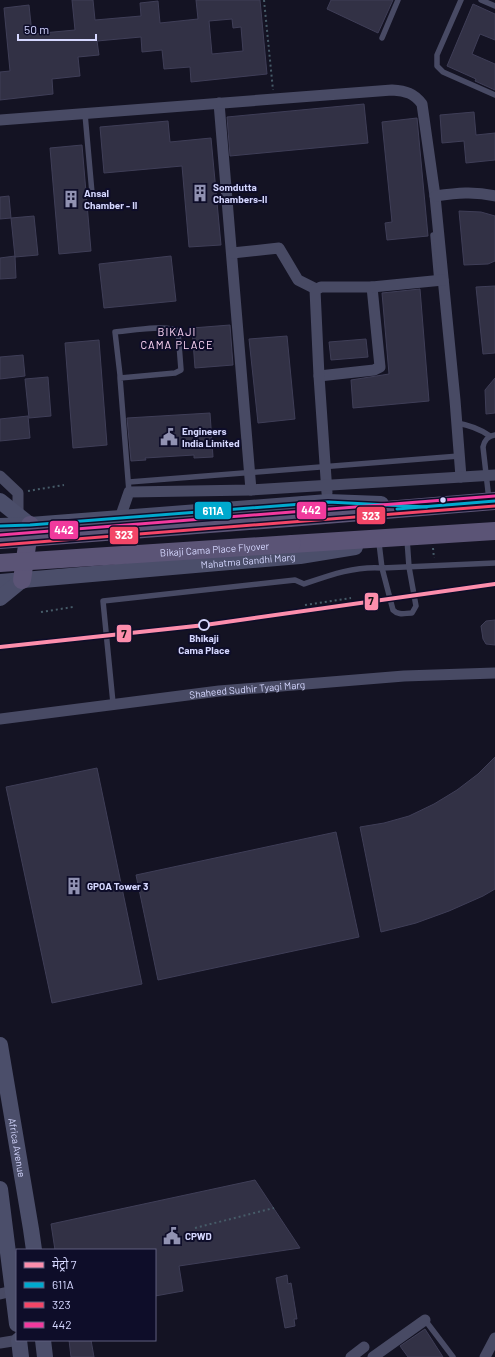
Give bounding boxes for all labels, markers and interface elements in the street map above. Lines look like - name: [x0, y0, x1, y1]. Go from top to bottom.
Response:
- scale bar: [18, 16, 96, 42]
- text: 50 m: [24, 22, 49, 36]
- place label: Somdutta Chambers-II: [213, 181, 268, 205]
- building icon: Somdutta Chambers-II: [190, 183, 210, 203]
- place label: Ansal Chamber - II: [84, 187, 138, 211]
- building icon: Ansal Chamber - II: [61, 189, 81, 209]
- district label: BIKAJI CAMA PLACE: [140, 325, 214, 351]
- place label: Engineers India Limited: [182, 425, 240, 449]
- public building icon: Engineers India Limited: [159, 427, 179, 447]
- unlabelled marker: [438, 495, 448, 505]
- line badge: 611A: [194, 501, 232, 520]
- line badge: 442: [296, 501, 327, 520]
- text: 442: [301, 503, 321, 516]
- text: 611A: [202, 504, 224, 517]
- line badge: 323: [356, 506, 386, 525]
- text: 323: [362, 509, 380, 522]
- line badge: 442: [49, 520, 79, 540]
- text: 442: [54, 523, 74, 536]
- line badge: 323: [109, 526, 139, 545]
- text: 323: [115, 528, 133, 541]
- street label: Bikaji Cama Place Flyover: [159, 539, 270, 559]
- street label: Mahatma Gandhi Marg: [200, 550, 296, 571]
- line badge: 7: [364, 592, 379, 611]
- text: 7: [368, 594, 374, 607]
- marker: Bhikaji Cama Place: [198, 619, 210, 631]
- line badge: 7: [116, 624, 132, 643]
- text: 7: [121, 627, 127, 640]
- place label: Bhikaji Cama Place: [178, 632, 230, 656]
- street label: Shaheed Sudhir Tyagi Marg: [189, 678, 306, 701]
- building icon: GPOA Tower 3: [64, 876, 84, 896]
- place label: GPOA Tower 3: [87, 880, 148, 892]
- street label: Africa Avenue: [6, 1117, 28, 1178]
- public building icon: CPWD: [162, 1226, 182, 1246]
- place label: CPWD: [185, 1230, 212, 1242]
- legend: [16, 1249, 156, 1341]
- text: मेट्रो 7: [52, 1257, 77, 1272]
- text: 611A: [52, 1277, 74, 1291]
- text: 323: [52, 1297, 71, 1311]
- text: 442: [52, 1317, 72, 1331]

